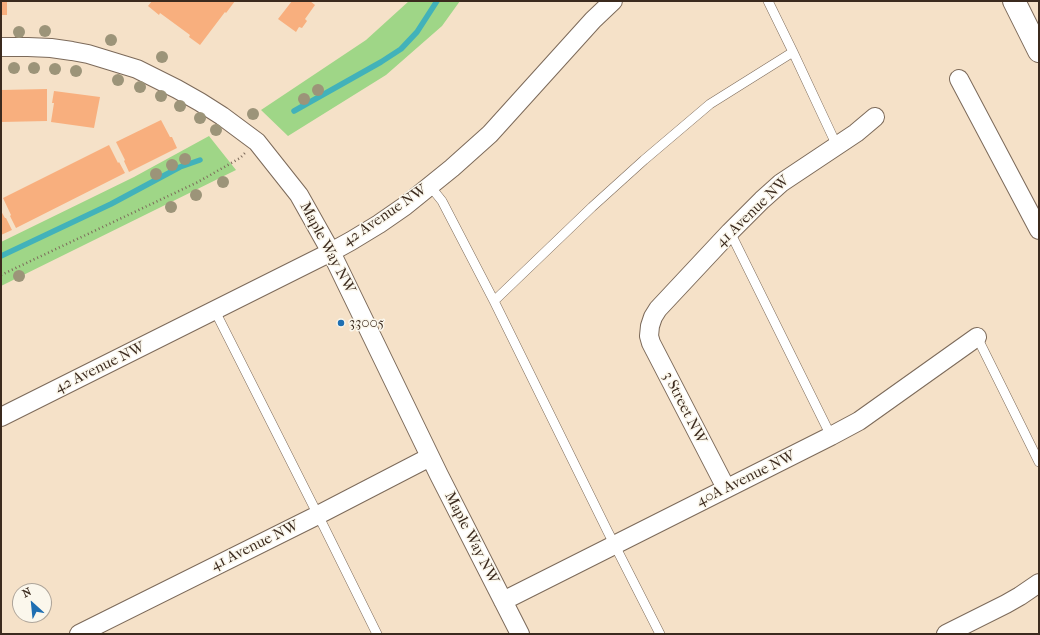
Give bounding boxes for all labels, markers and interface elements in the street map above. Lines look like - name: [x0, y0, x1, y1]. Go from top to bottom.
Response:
- street label: 41 Avenue NW: [713, 172, 793, 252]
- street label: 42 Avenue NW: [340, 181, 430, 251]
- street label: Maple Way NW: [295, 199, 359, 297]
- place label: 33005: [349, 314, 384, 332]
- marker: 33005: [336, 318, 346, 328]
- street label: 42 Avenue NW: [52, 339, 148, 397]
- street label: 3 Street NW: [658, 369, 710, 447]
- street label: 40A Avenue NW: [694, 447, 798, 511]
- street label: Maple Way NW: [440, 489, 502, 587]
- street label: 41 Avenue NW: [208, 517, 302, 575]
- north arrow: [12, 583, 52, 623]
- text: N: [20, 585, 33, 600]

